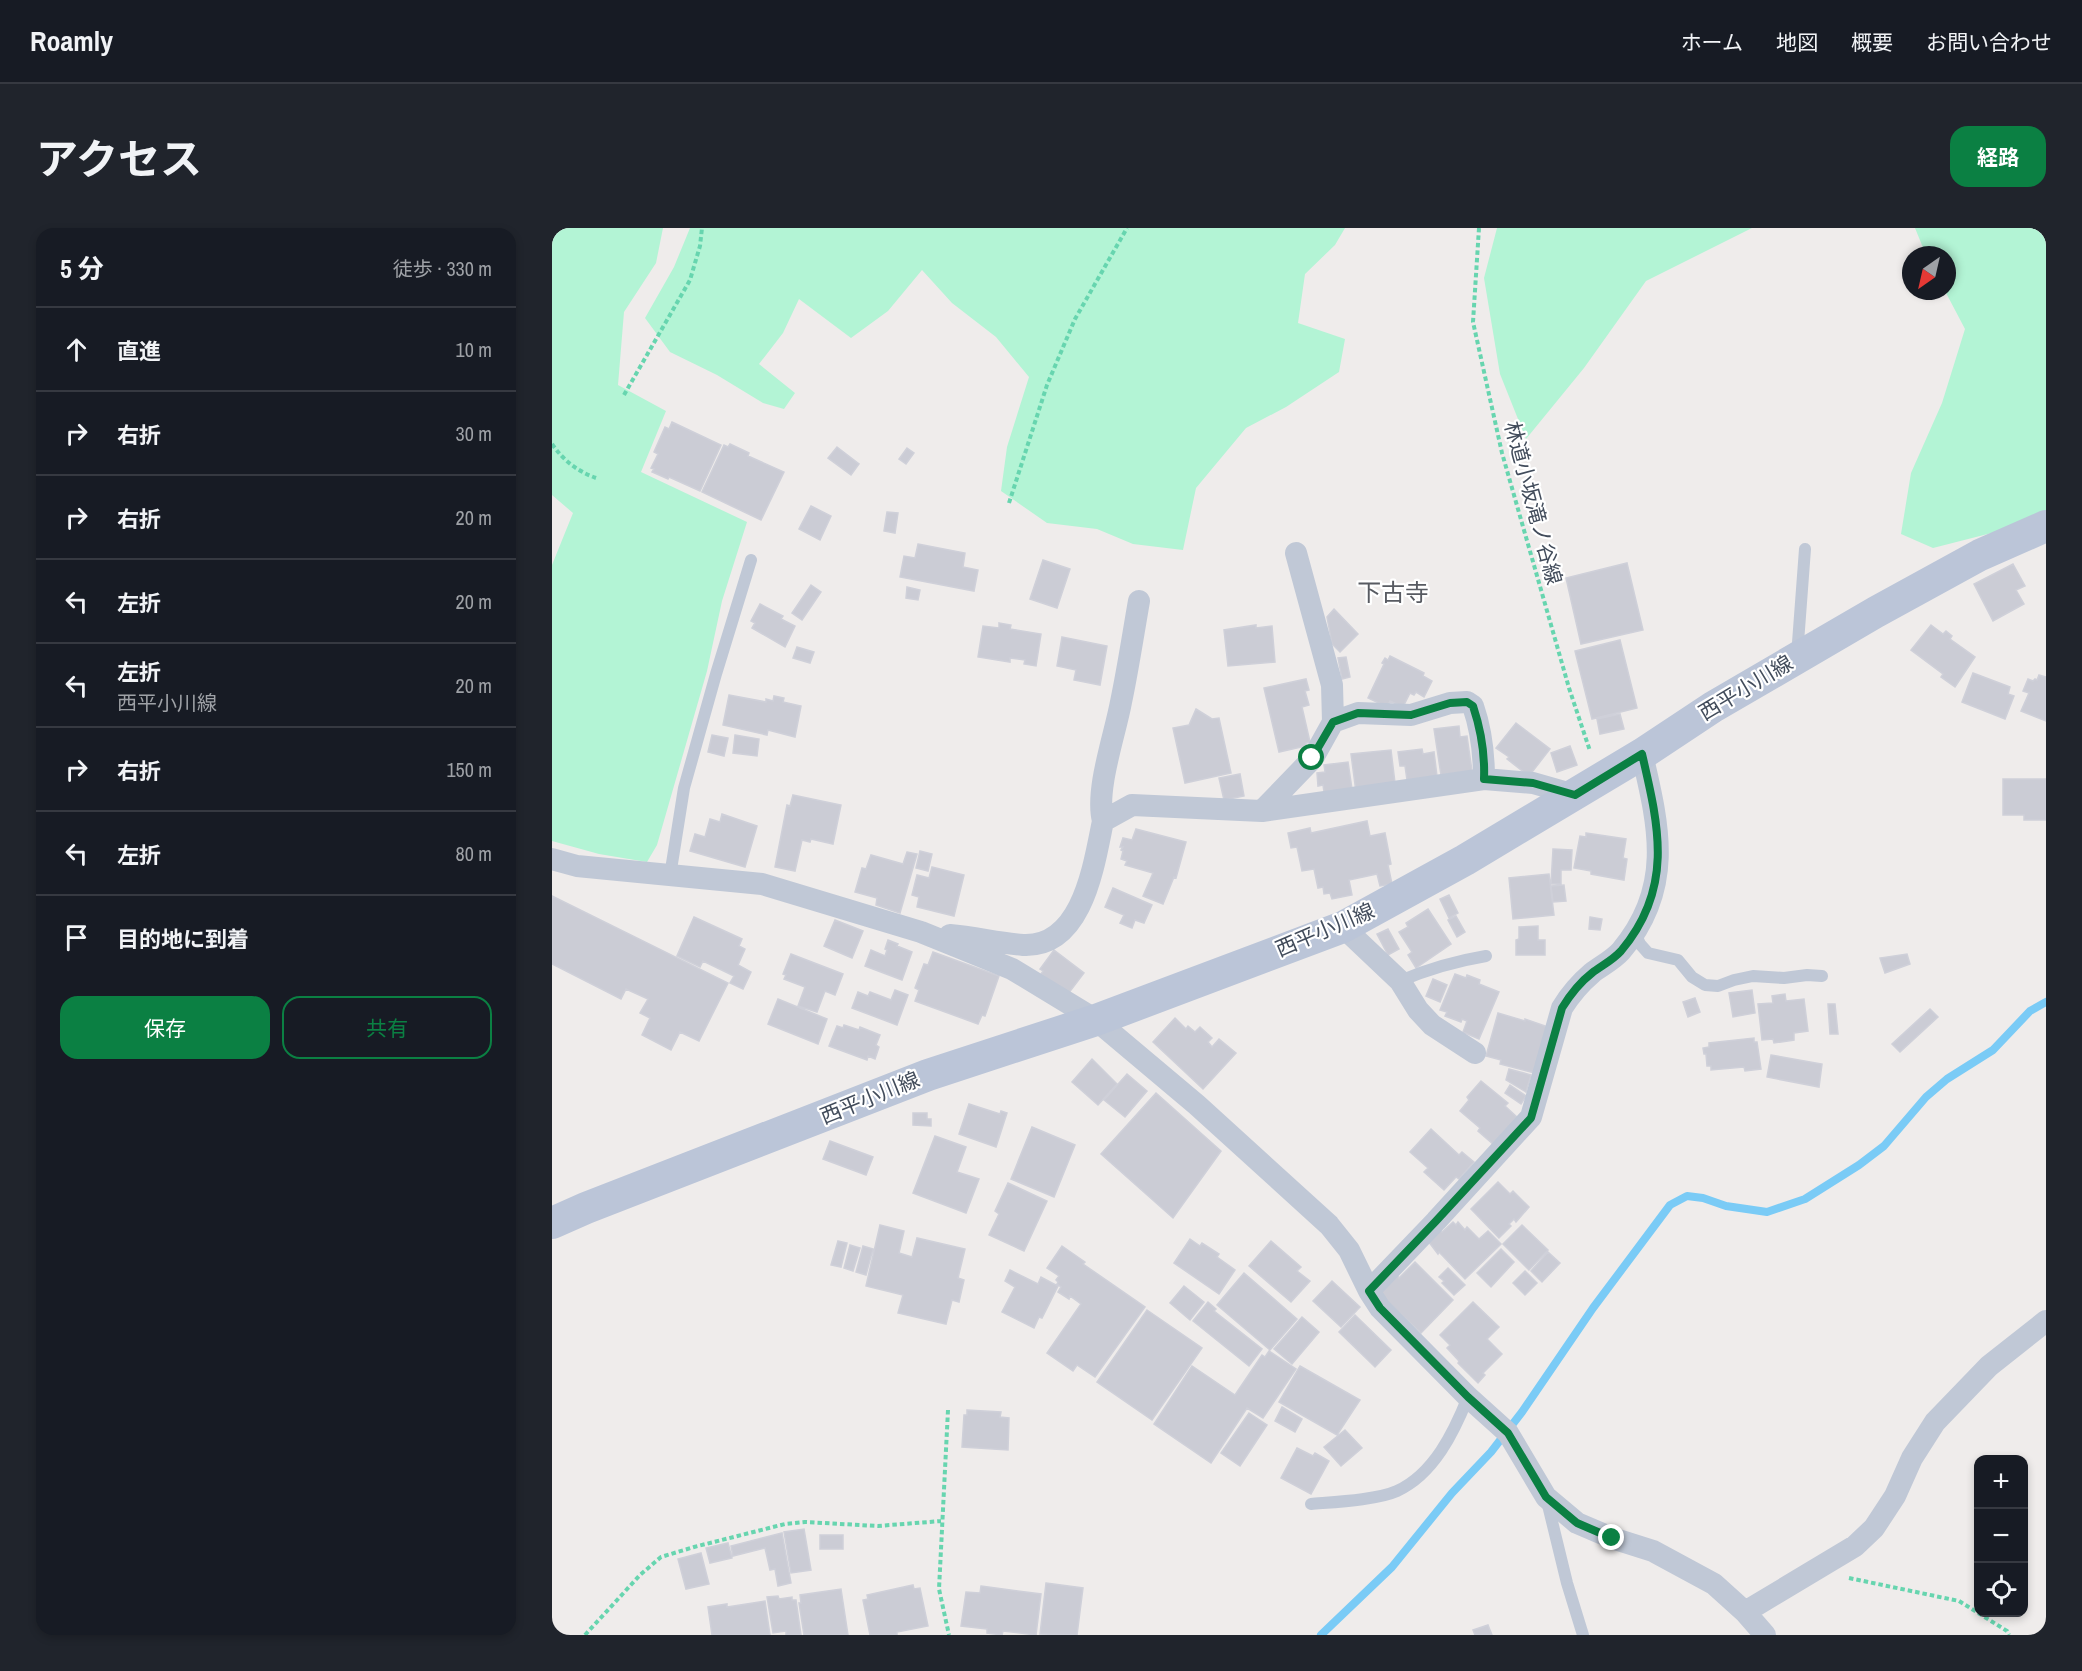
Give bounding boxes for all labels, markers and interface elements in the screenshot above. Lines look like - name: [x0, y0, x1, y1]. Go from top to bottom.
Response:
- text: Roamly: [30, 22, 113, 60]
- text: ホーム: [1681, 28, 1743, 57]
- text: 地図: [1776, 28, 1818, 57]
- text: 概要: [1851, 28, 1893, 57]
- text: お問い合わせ: [1926, 28, 2052, 57]
- button: 経路: [1950, 126, 2046, 187]
- text: アクセス: [36, 131, 202, 187]
- north arrow: [1902, 246, 1956, 300]
- text: 5 分: [60, 251, 104, 286]
- text: 徒歩 · 330 m: [393, 255, 492, 282]
- icon: ahead: [60, 333, 93, 366]
- text: 直進: [117, 336, 161, 366]
- text: 10 m: [456, 336, 492, 363]
- icon: right: [60, 417, 93, 450]
- street label: 林道小坂滝ノ谷線: [1498, 418, 1569, 588]
- text: 右折: [117, 420, 161, 450]
- text: 30 m: [456, 420, 492, 447]
- icon: right: [60, 501, 93, 534]
- text: 右折: [117, 504, 161, 534]
- text: 20 m: [456, 504, 492, 531]
- district label: 下古寺: [1357, 576, 1429, 608]
- icon: left: [60, 585, 93, 618]
- text: 左折: [117, 588, 161, 618]
- text: 20 m: [456, 588, 492, 615]
- street label: 西平小川線: [1693, 648, 1798, 727]
- text: 左折: [117, 657, 161, 687]
- icon: left: [60, 669, 93, 702]
- text: 20 m: [456, 672, 492, 699]
- text: 西平小川線: [117, 689, 217, 716]
- route start: [1298, 744, 1324, 770]
- icon: right: [60, 753, 93, 786]
- text: 右折: [117, 756, 161, 786]
- text: 150 m: [446, 756, 492, 783]
- icon: left: [60, 837, 93, 870]
- text: 左折: [117, 840, 161, 870]
- text: 80 m: [456, 840, 492, 867]
- street label: 西平小川線: [1271, 896, 1379, 963]
- icon: arrive: [60, 921, 93, 954]
- text: 目的地に到着: [117, 924, 249, 954]
- button: 保存: [60, 996, 270, 1059]
- button: 共有: [282, 996, 492, 1059]
- street label: 西平小川線: [816, 1064, 924, 1131]
- map controls: [1974, 1455, 2028, 1617]
- button: +: [1974, 1455, 2028, 1509]
- button: −: [1974, 1509, 2028, 1563]
- route end: [1598, 1524, 1624, 1550]
- button: locate: [1974, 1563, 2028, 1617]

